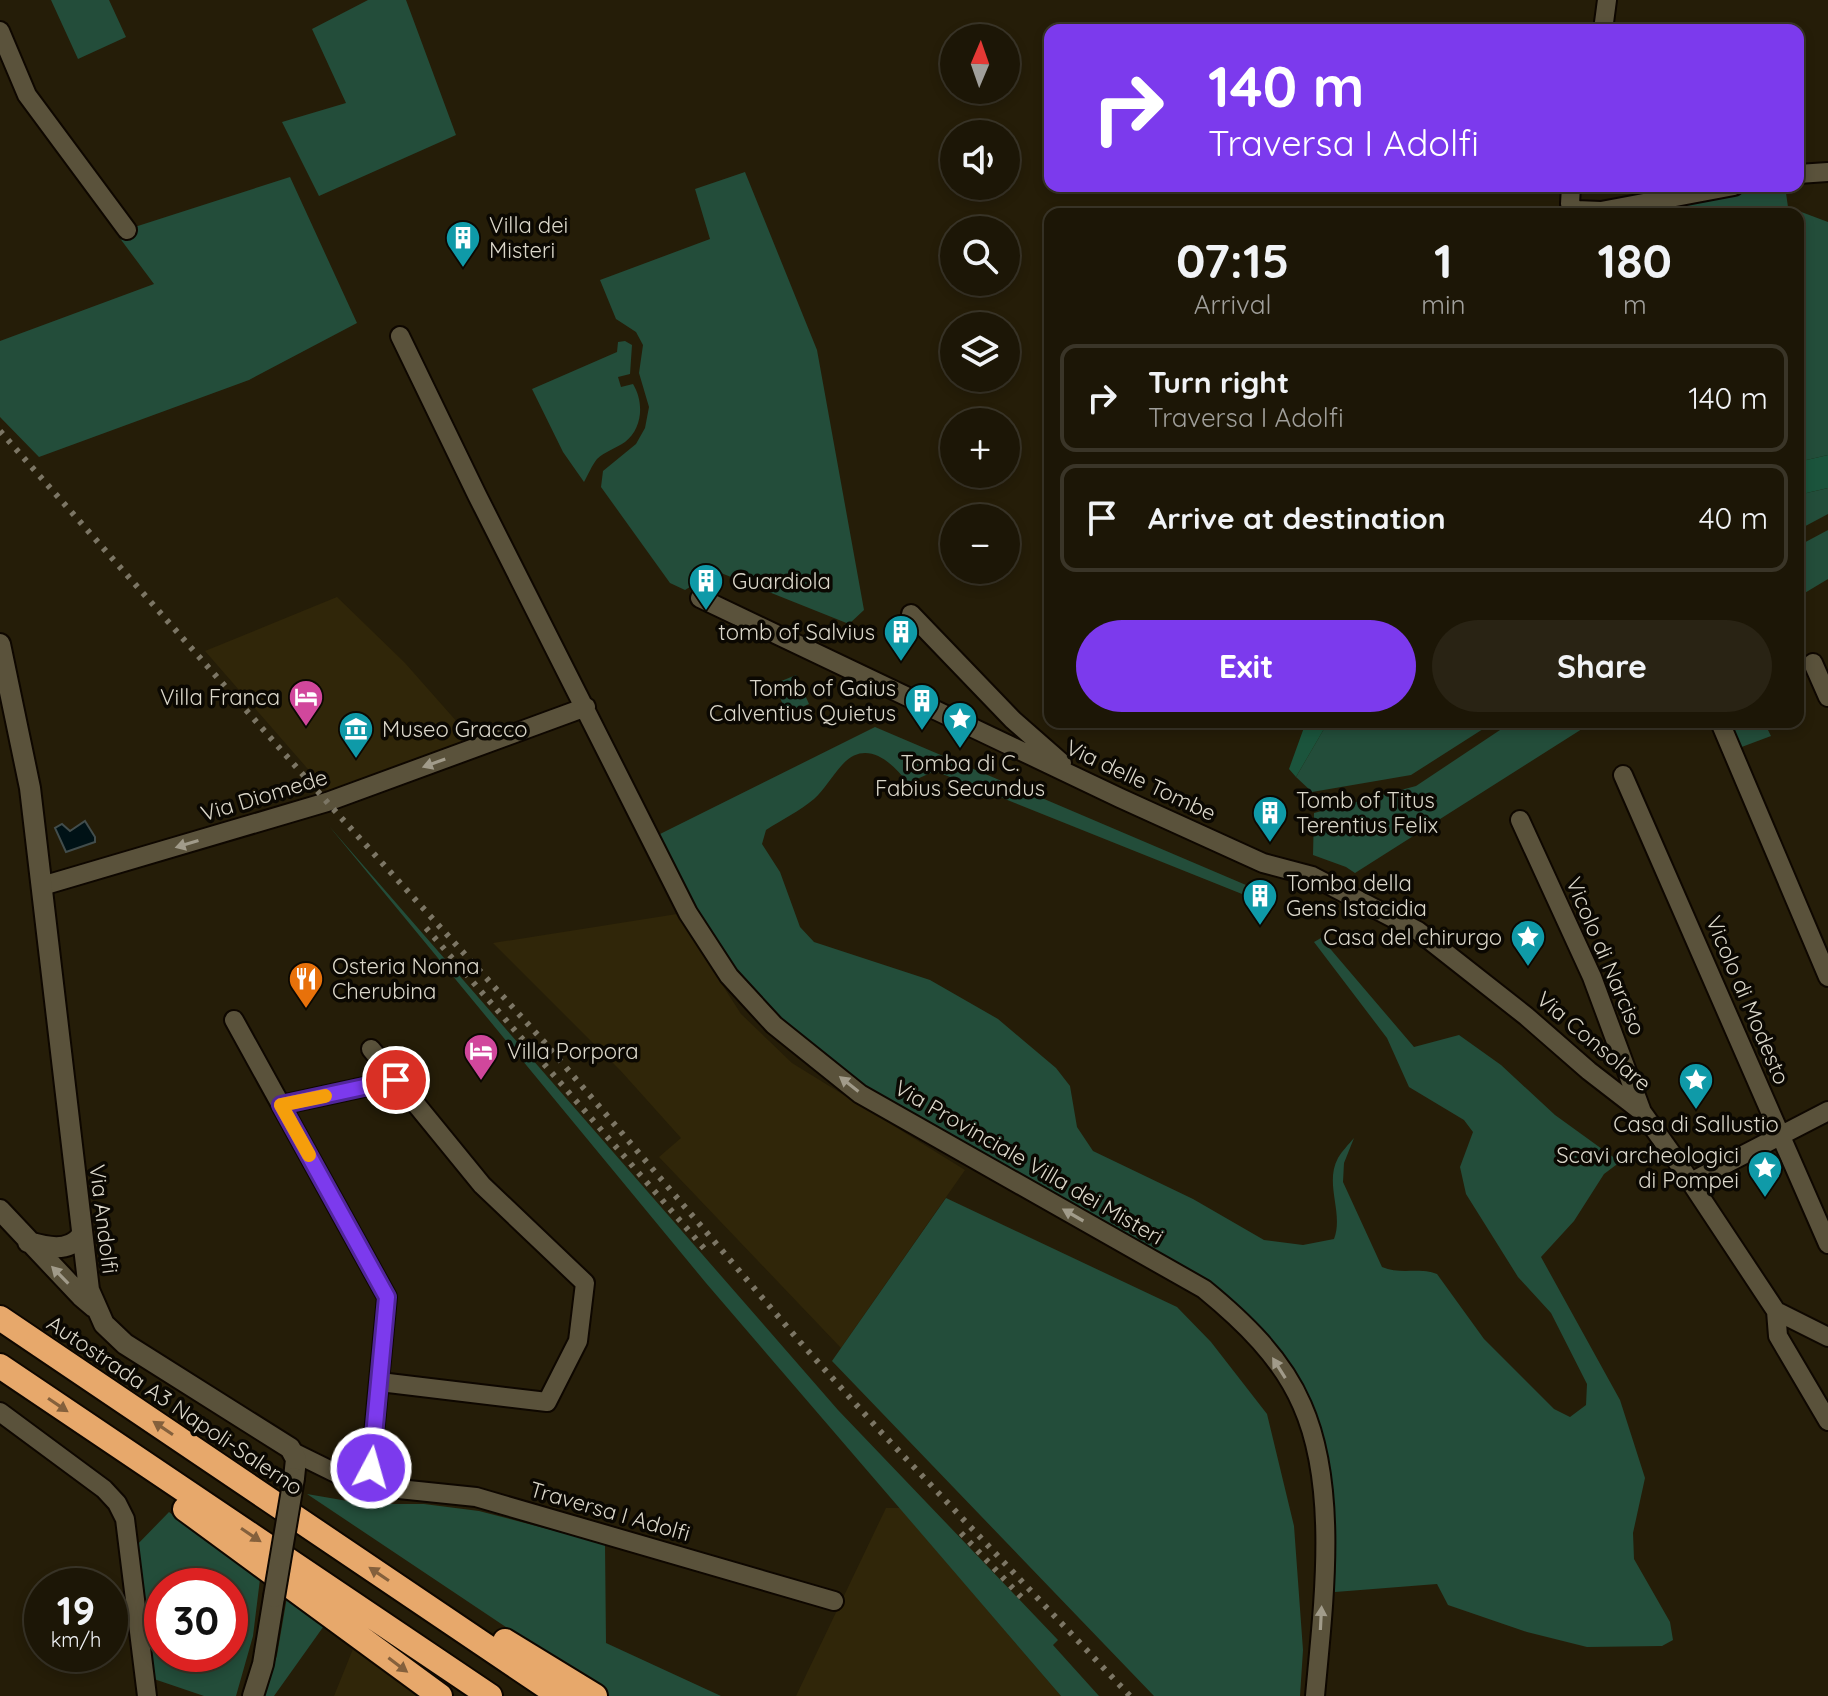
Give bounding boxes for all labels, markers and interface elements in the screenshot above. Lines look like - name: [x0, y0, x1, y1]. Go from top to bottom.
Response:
- north arrow: [940, 24, 1020, 104]
- map controls: [940, 24, 1020, 584]
- text: 140 m: [1208, 51, 1364, 121]
- icon: right: [1076, 56, 1180, 160]
- button: sound: [940, 120, 1020, 200]
- text: Traversa I Adolfi: [1208, 120, 1479, 165]
- place label: Villa dei Misteri: [489, 211, 568, 264]
- button: search: [940, 216, 1020, 296]
- building icon: Villa dei Misteri: [444, 219, 482, 269]
- text: 07:15: [1176, 230, 1289, 290]
- text: 1: [1434, 230, 1453, 290]
- text: 180: [1598, 230, 1672, 290]
- text: Arrival: [1194, 288, 1272, 321]
- text: min: [1421, 288, 1466, 321]
- text: m: [1623, 288, 1647, 321]
- button: layers: [940, 312, 1020, 392]
- text: Turn right: [1148, 363, 1289, 401]
- icon: right: [1080, 376, 1124, 420]
- text: 140 m: [1688, 379, 1768, 417]
- text: Traversa I Adolfi: [1148, 401, 1344, 434]
- button: +: [940, 408, 1020, 488]
- icon: arrive: [1080, 496, 1124, 540]
- text: Arrive at destination: [1148, 499, 1446, 537]
- text: 40 m: [1699, 499, 1768, 537]
- button: −: [940, 504, 1020, 584]
- building icon: Guardiola: [687, 562, 725, 612]
- place label: Guardiola: [732, 567, 831, 595]
- building icon: tomb of Salvius: [882, 613, 920, 663]
- place label: tomb of Salvius: [718, 618, 875, 646]
- button: Exit: [1076, 620, 1416, 712]
- button: Share: [1432, 620, 1772, 712]
- place label: Tomb of Gaius Calventius Quietus: [709, 674, 896, 727]
- hotel icon: Villa Franca: [287, 678, 325, 728]
- building icon: Tomb of Gaius Calventius Quietus: [903, 682, 941, 732]
- place label: Villa Franca: [160, 683, 280, 711]
- place icon: Tomba di C. Fabius Secundus: [941, 700, 979, 750]
- museum icon: Museo Gracco: [337, 710, 375, 760]
- place label: Museo Gracco: [382, 715, 528, 743]
- street label: Via delle Tombe: [1061, 733, 1221, 827]
- place label: Tomba di C. Fabius Secundus: [875, 749, 1045, 802]
- one-way arrow: [422, 757, 446, 770]
- street label: Via Diomede: [197, 762, 331, 828]
- place label: Tomb of Titus Terentius Felix: [1296, 786, 1438, 839]
- building icon: Tomb of Titus Terentius Felix: [1251, 794, 1289, 844]
- one-way arrow: [175, 838, 199, 851]
- place label: Tomba della Gens Istacidia: [1286, 869, 1427, 922]
- street label: Vicolo di Narciso: [1560, 873, 1652, 1039]
- building icon: Tomba della Gens Istacidia: [1241, 877, 1279, 927]
- street label: Vicolo di Modesto: [1700, 911, 1796, 1089]
- place icon: Casa del chirurgo: [1509, 918, 1547, 968]
- place label: Casa del chirurgo: [1323, 923, 1502, 951]
- place label: Osteria Nonna Cherubina: [332, 952, 480, 1005]
- restaurant icon: Osteria Nonna Cherubina: [287, 960, 325, 1010]
- street label: Via Consolare: [1531, 985, 1657, 1097]
- hotel icon: Villa Porpora: [462, 1032, 500, 1082]
- place label: Villa Porpora: [507, 1037, 639, 1065]
- pin: [362, 1046, 430, 1114]
- icon: arrive: [374, 1058, 418, 1102]
- place icon: Casa di Sallustio: [1677, 1061, 1715, 1111]
- street label: Via Provinciale Villa dei Misteri: [889, 1073, 1169, 1251]
- one-way arrow: [839, 1077, 859, 1093]
- place label: Casa di Sallustio: [1613, 1110, 1779, 1138]
- place label: Scavi archeologici di Pompei: [1556, 1141, 1739, 1194]
- place icon: Scavi archeologici di Pompei: [1746, 1149, 1784, 1199]
- street label: Via Andolfi: [83, 1163, 125, 1275]
- one-way arrow: [1062, 1208, 1084, 1222]
- one-way arrow: [52, 1266, 70, 1285]
- street label: Autostrada A3 Napoli-Salerno: [42, 1309, 308, 1501]
- one-way arrow: [1273, 1357, 1287, 1379]
- one-way arrow: [48, 1397, 69, 1412]
- one-way arrow: [153, 1421, 174, 1436]
- position arrow: [329, 1426, 413, 1510]
- street label: Traversa I Adolfi: [527, 1475, 693, 1547]
- one-way arrow: [240, 1527, 261, 1542]
- one-way arrow: [368, 1567, 390, 1581]
- speed limit sign: 30: [144, 1568, 248, 1672]
- text: 19: [57, 1585, 95, 1635]
- one-way arrow: [1315, 1605, 1328, 1630]
- text: km/h: [51, 1627, 101, 1652]
- one-way arrow: [387, 1656, 408, 1672]

